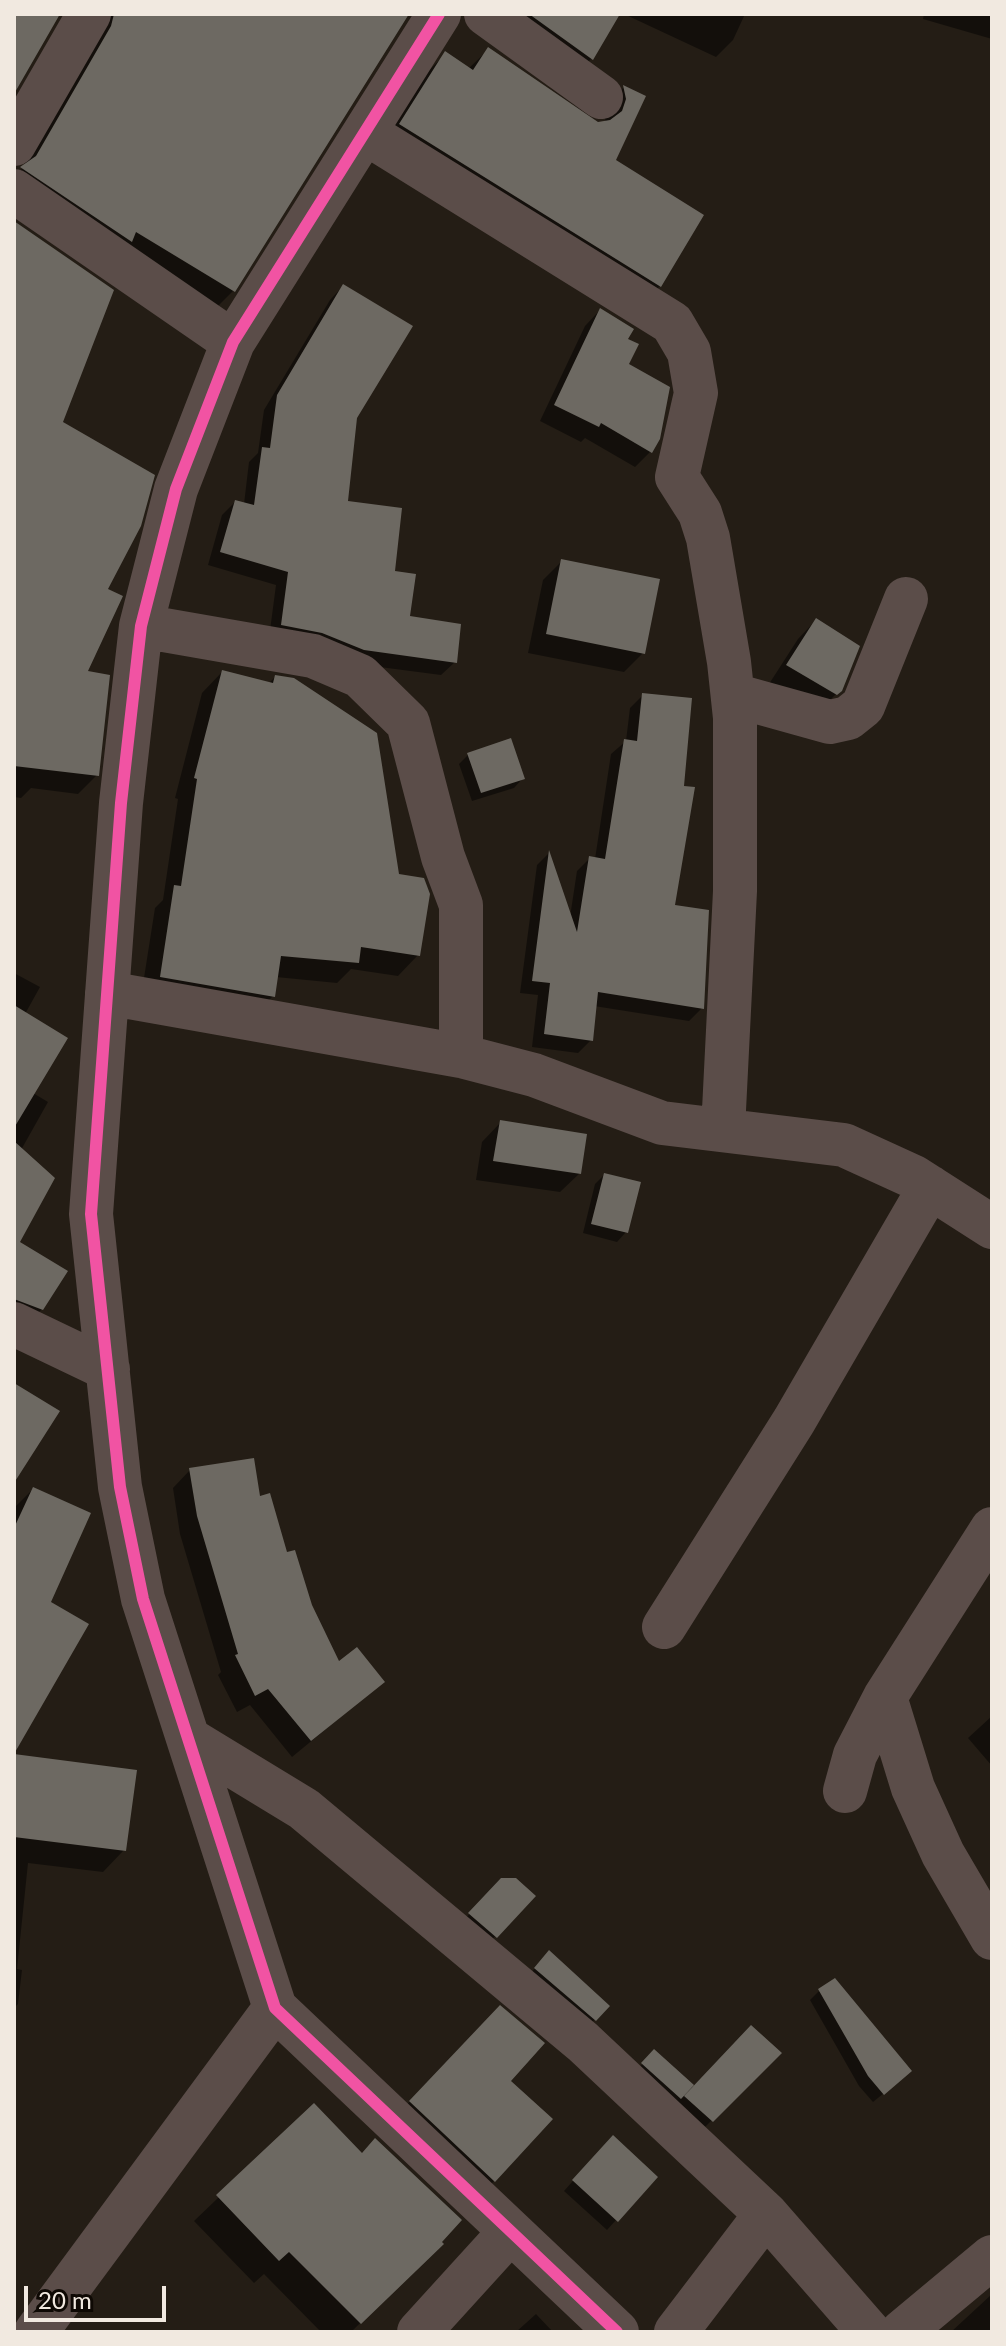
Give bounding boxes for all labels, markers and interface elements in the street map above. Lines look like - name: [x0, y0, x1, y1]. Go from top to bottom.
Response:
- scale bar: [28, 2270, 170, 2320]
- text: 20 m: [38, 2285, 92, 2314]

